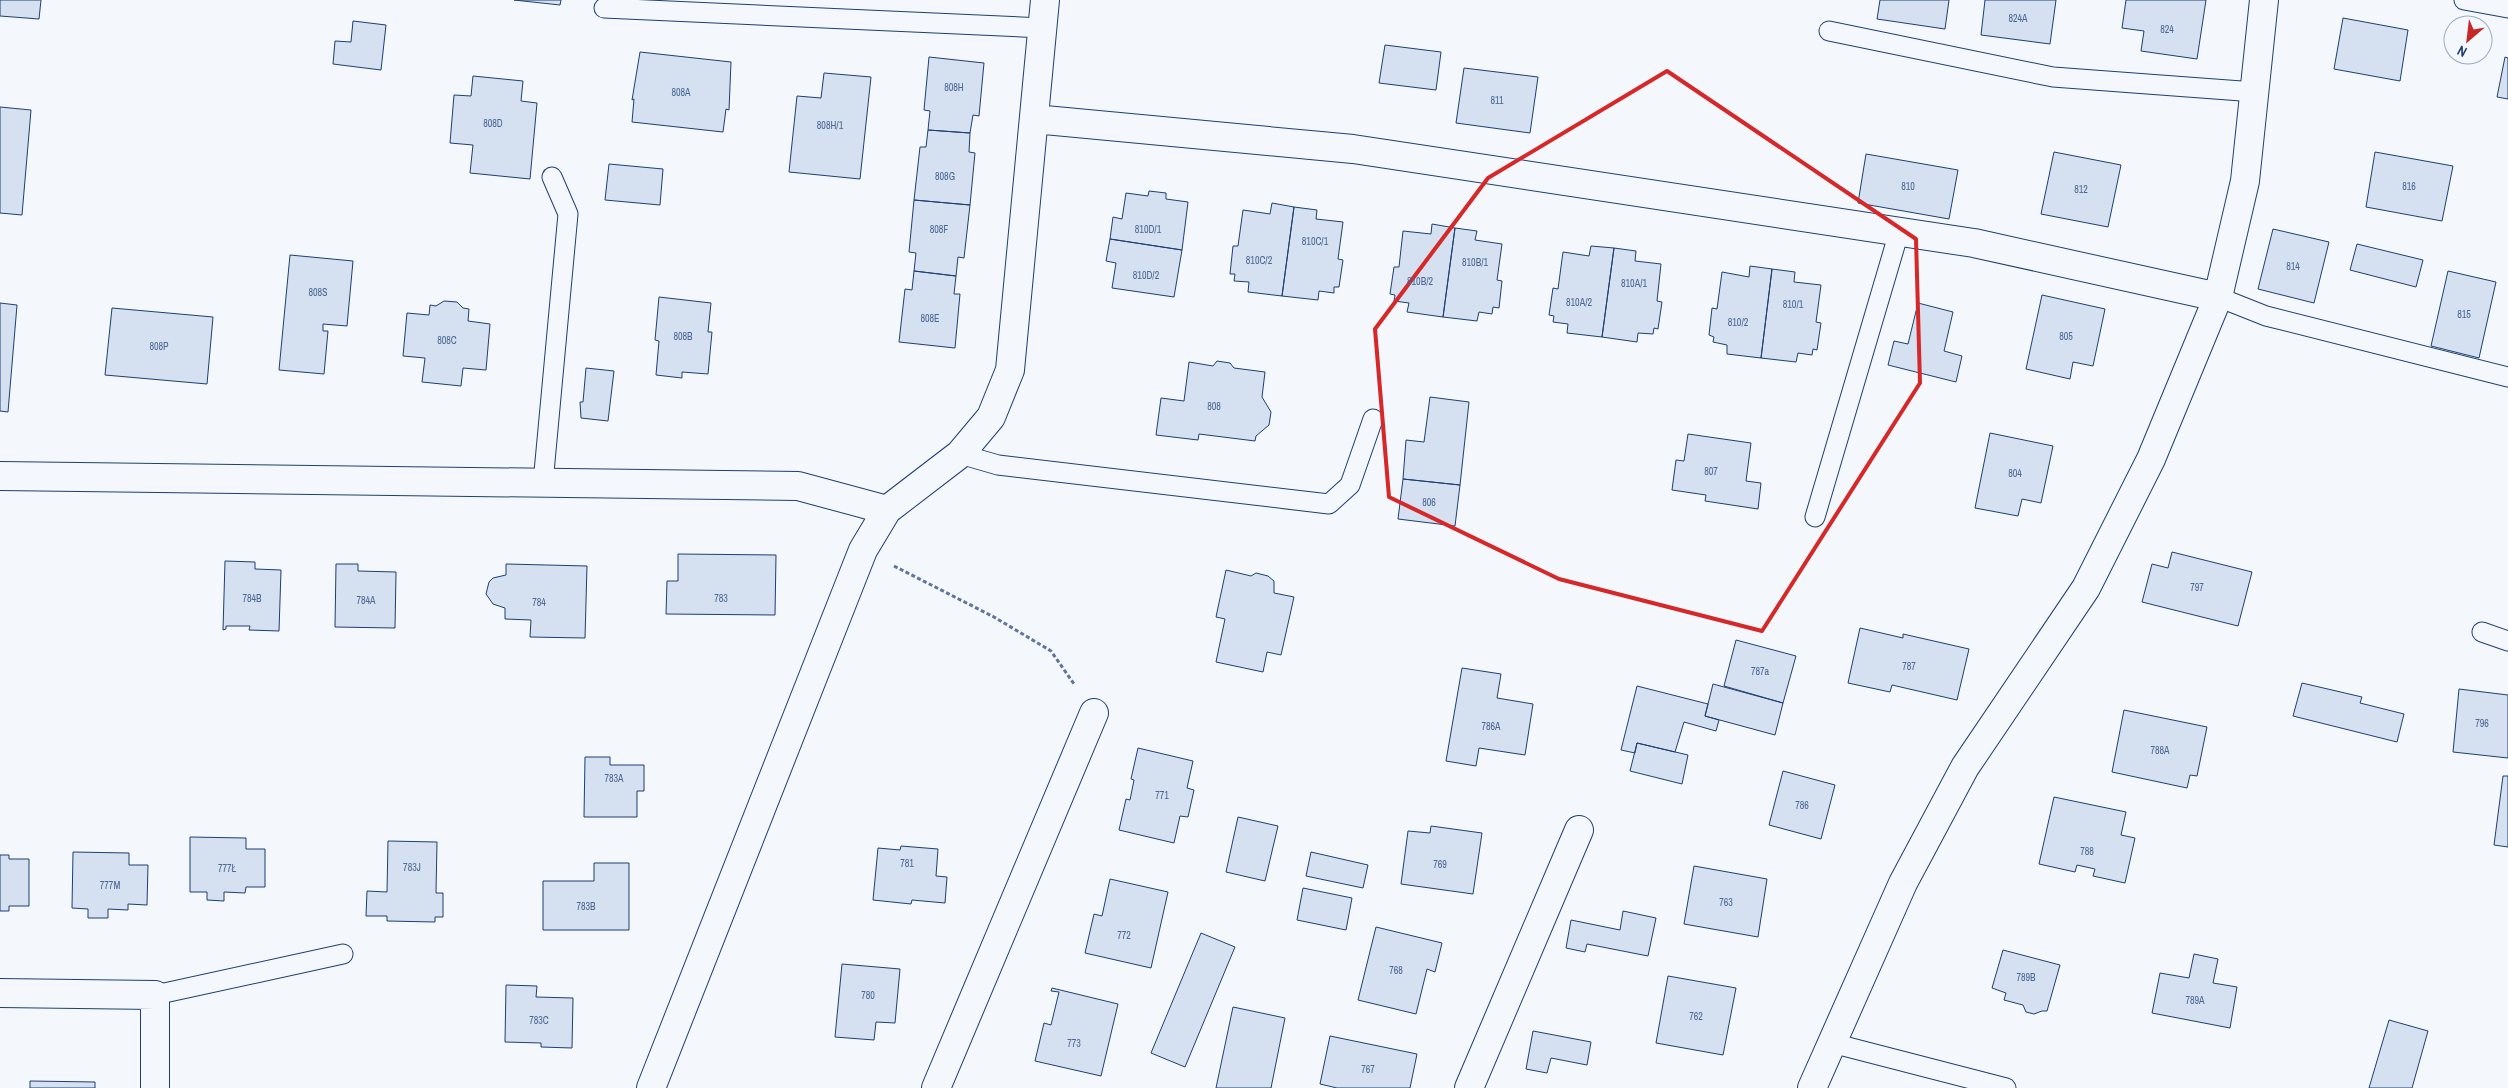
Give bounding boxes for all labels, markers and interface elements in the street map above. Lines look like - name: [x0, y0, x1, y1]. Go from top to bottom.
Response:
- house number: 824A: [2008, 12, 2028, 25]
- north arrow: [2443, 15, 2493, 65]
- house number: 824: [2160, 23, 2174, 36]
- text: N: [2454, 42, 2470, 61]
- house number: 808H: [944, 81, 964, 94]
- house number: 808A: [671, 86, 691, 99]
- house number: 811: [1490, 94, 1504, 107]
- house number: 808D: [483, 117, 503, 130]
- house number: 808H/1: [817, 119, 844, 132]
- house number: 808G: [935, 170, 955, 183]
- house number: 810: [1901, 180, 1915, 193]
- house number: 816: [2402, 180, 2416, 193]
- house number: 812: [2074, 183, 2088, 196]
- house number: 808F: [930, 223, 948, 236]
- house number: 810D/1: [1135, 223, 1162, 236]
- house number: 810C/1: [1302, 235, 1329, 248]
- house number: 810C/2: [1246, 254, 1273, 267]
- house number: 810B/1: [1462, 256, 1488, 269]
- house number: 814: [2286, 260, 2300, 273]
- house number: 810D/2: [1133, 269, 1160, 282]
- house number: 810B/2: [1407, 275, 1433, 288]
- house number: 810A/1: [1621, 277, 1647, 290]
- house number: 808S: [308, 286, 328, 299]
- house number: 810A/2: [1566, 296, 1592, 309]
- house number: 810/1: [1783, 298, 1804, 311]
- house number: 815: [2457, 308, 2471, 321]
- house number: 808E: [920, 312, 940, 325]
- house number: 810/2: [1728, 316, 1749, 329]
- house number: 808B: [673, 330, 693, 343]
- house number: 805: [2059, 330, 2073, 343]
- house number: 808C: [437, 334, 457, 347]
- house number: 808P: [149, 340, 169, 353]
- house number: 808: [1207, 400, 1221, 413]
- house number: 807: [1704, 465, 1718, 478]
- house number: 804: [2008, 467, 2022, 480]
- house number: 806: [1422, 496, 1436, 509]
- house number: 797: [2190, 581, 2204, 594]
- house number: 784B: [242, 592, 262, 605]
- house number: 783: [714, 592, 728, 605]
- house number: 784A: [356, 594, 376, 607]
- house number: 784: [532, 596, 546, 609]
- house number: 787: [1902, 660, 1916, 673]
- house number: 787a: [1751, 665, 1770, 678]
- house number: 796: [2475, 717, 2489, 730]
- house number: 786A: [1481, 720, 1501, 733]
- house number: 788A: [2150, 744, 2170, 757]
- house number: 783A: [604, 772, 624, 785]
- house number: 771: [1155, 789, 1169, 802]
- house number: 786: [1795, 799, 1809, 812]
- house number: 788: [2080, 845, 2094, 858]
- house number: 781: [900, 857, 914, 870]
- house number: 769: [1433, 858, 1447, 871]
- house number: 783J: [403, 861, 421, 874]
- house number: 777Ł: [218, 862, 237, 875]
- house number: 777M: [100, 879, 120, 892]
- house number: 763: [1719, 896, 1733, 909]
- house number: 783B: [576, 900, 596, 913]
- house number: 772: [1117, 929, 1131, 942]
- house number: 768: [1389, 964, 1403, 977]
- house number: 789B: [2016, 971, 2036, 984]
- house number: 780: [861, 989, 875, 1002]
- house number: 789A: [2185, 994, 2205, 1007]
- house number: 762: [1689, 1010, 1703, 1023]
- house number: 783C: [529, 1014, 549, 1027]
- house number: 773: [1067, 1037, 1081, 1050]
- house number: 767: [1361, 1063, 1375, 1076]

